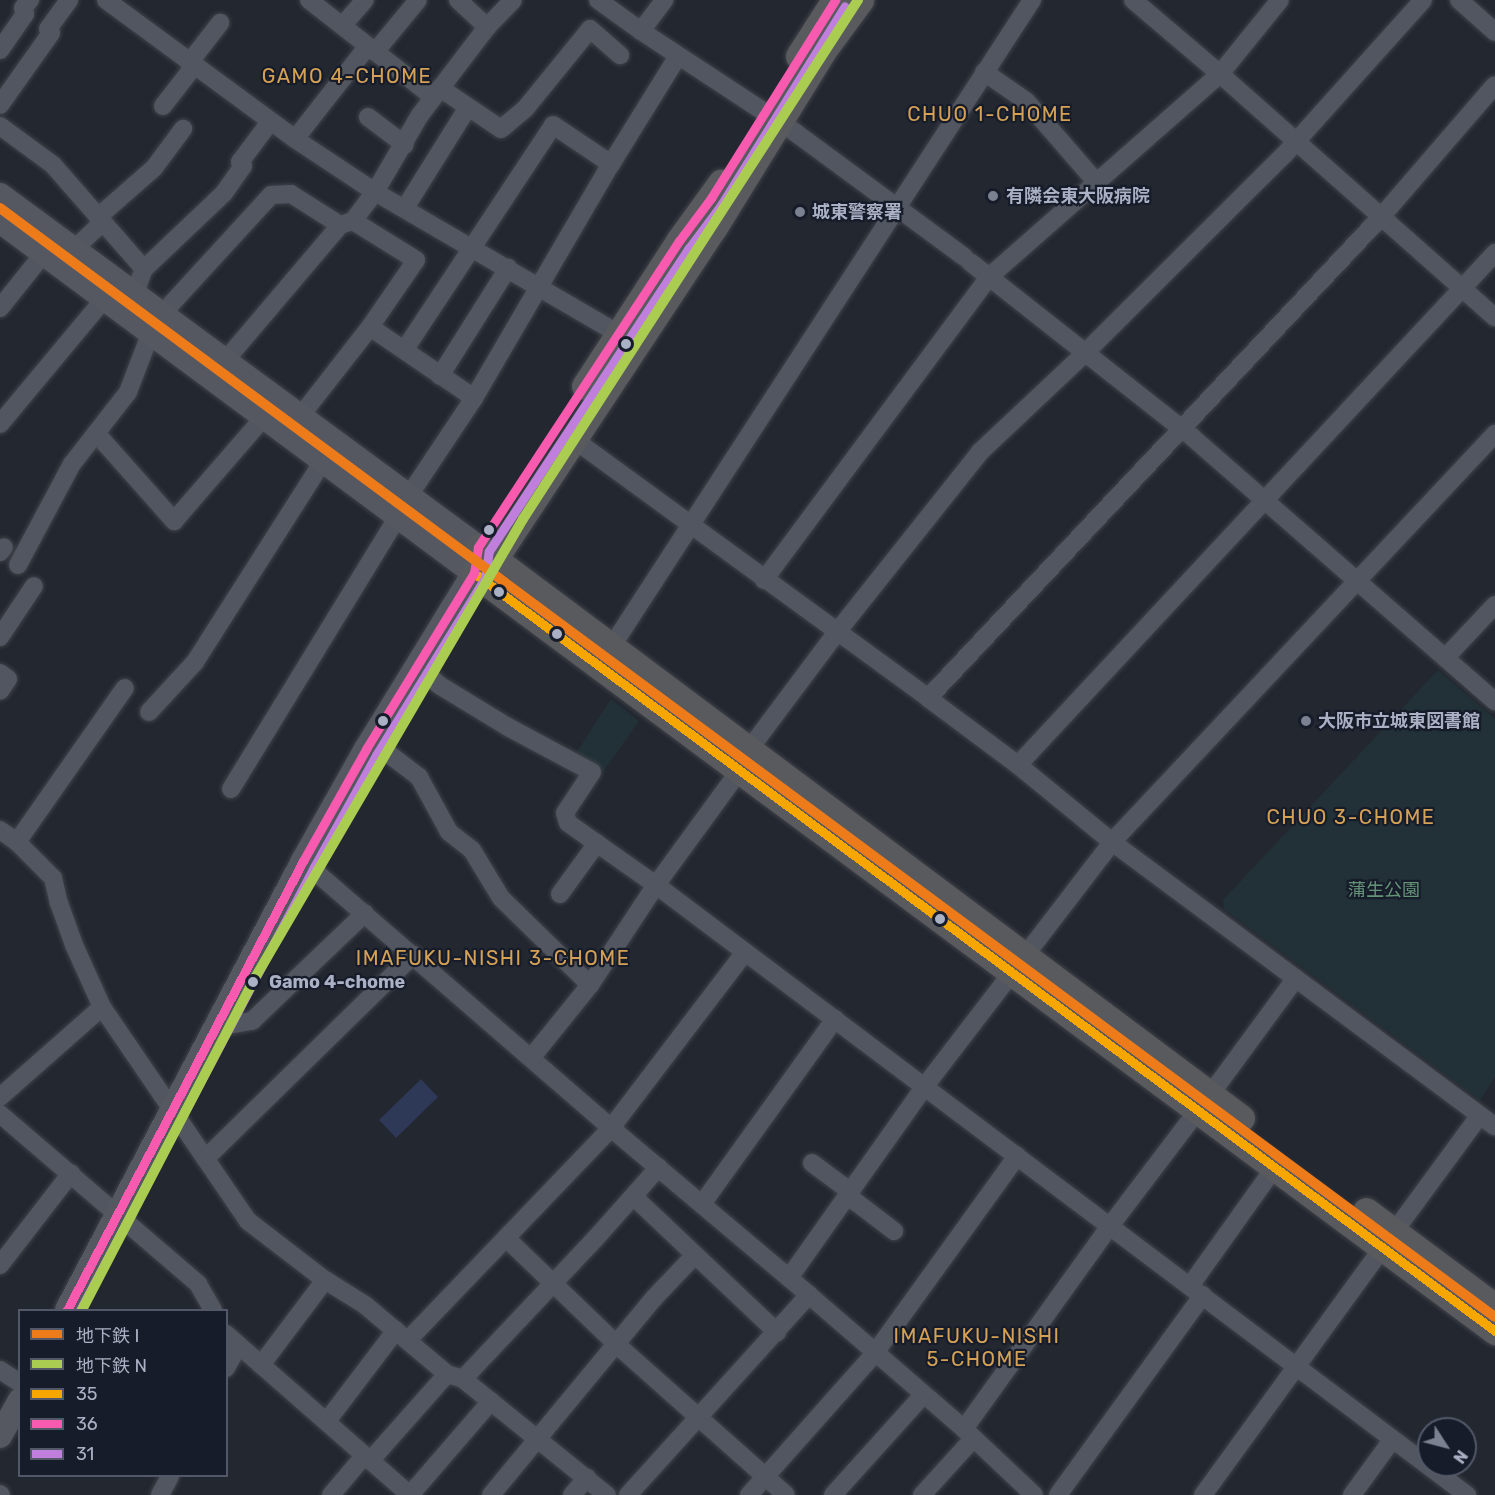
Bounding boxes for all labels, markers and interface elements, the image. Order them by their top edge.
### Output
district label: GAMO 4-CHOME [262,64,432,88]
district label: CHUO 1-CHOME [907,102,1073,126]
place label: 有隣会東大阪病院 [1006,185,1150,207]
marker: 有隣会東大阪病院 [984,187,1002,205]
place label: 城東警察署 [812,201,902,223]
marker: 城東警察署 [793,205,807,219]
unlabelled marker [620,338,632,350]
unlabelled marker [483,524,495,536]
unlabelled marker [493,586,505,598]
unlabelled marker [551,628,563,640]
place label: 大阪市立城東図書館 [1318,710,1480,732]
marker: 大阪市立城東図書館 [1299,714,1313,728]
unlabelled marker [377,715,389,727]
district label: CHUO 3-CHOME [1267,805,1435,829]
park label: 蒲生公園 [1348,879,1420,901]
unlabelled marker [934,913,946,925]
district label: IMAFUKU-NISHI 3-CHOME [356,946,630,970]
marker: Gamo 4-chome [242,971,264,993]
place label: Gamo 4-chome [269,971,405,993]
legend [18,1309,228,1477]
text: 地下鉄 I [76,1325,139,1347]
district label: IMAFUKU-NISHI 5-CHOME [894,1325,1060,1372]
text: 地下鉄 N [76,1355,147,1377]
text: 35 [76,1383,98,1405]
text: 36 [76,1413,98,1435]
north arrow [1417,1417,1477,1477]
text: 31 [76,1443,94,1465]
text: N [1449,1446,1471,1467]

